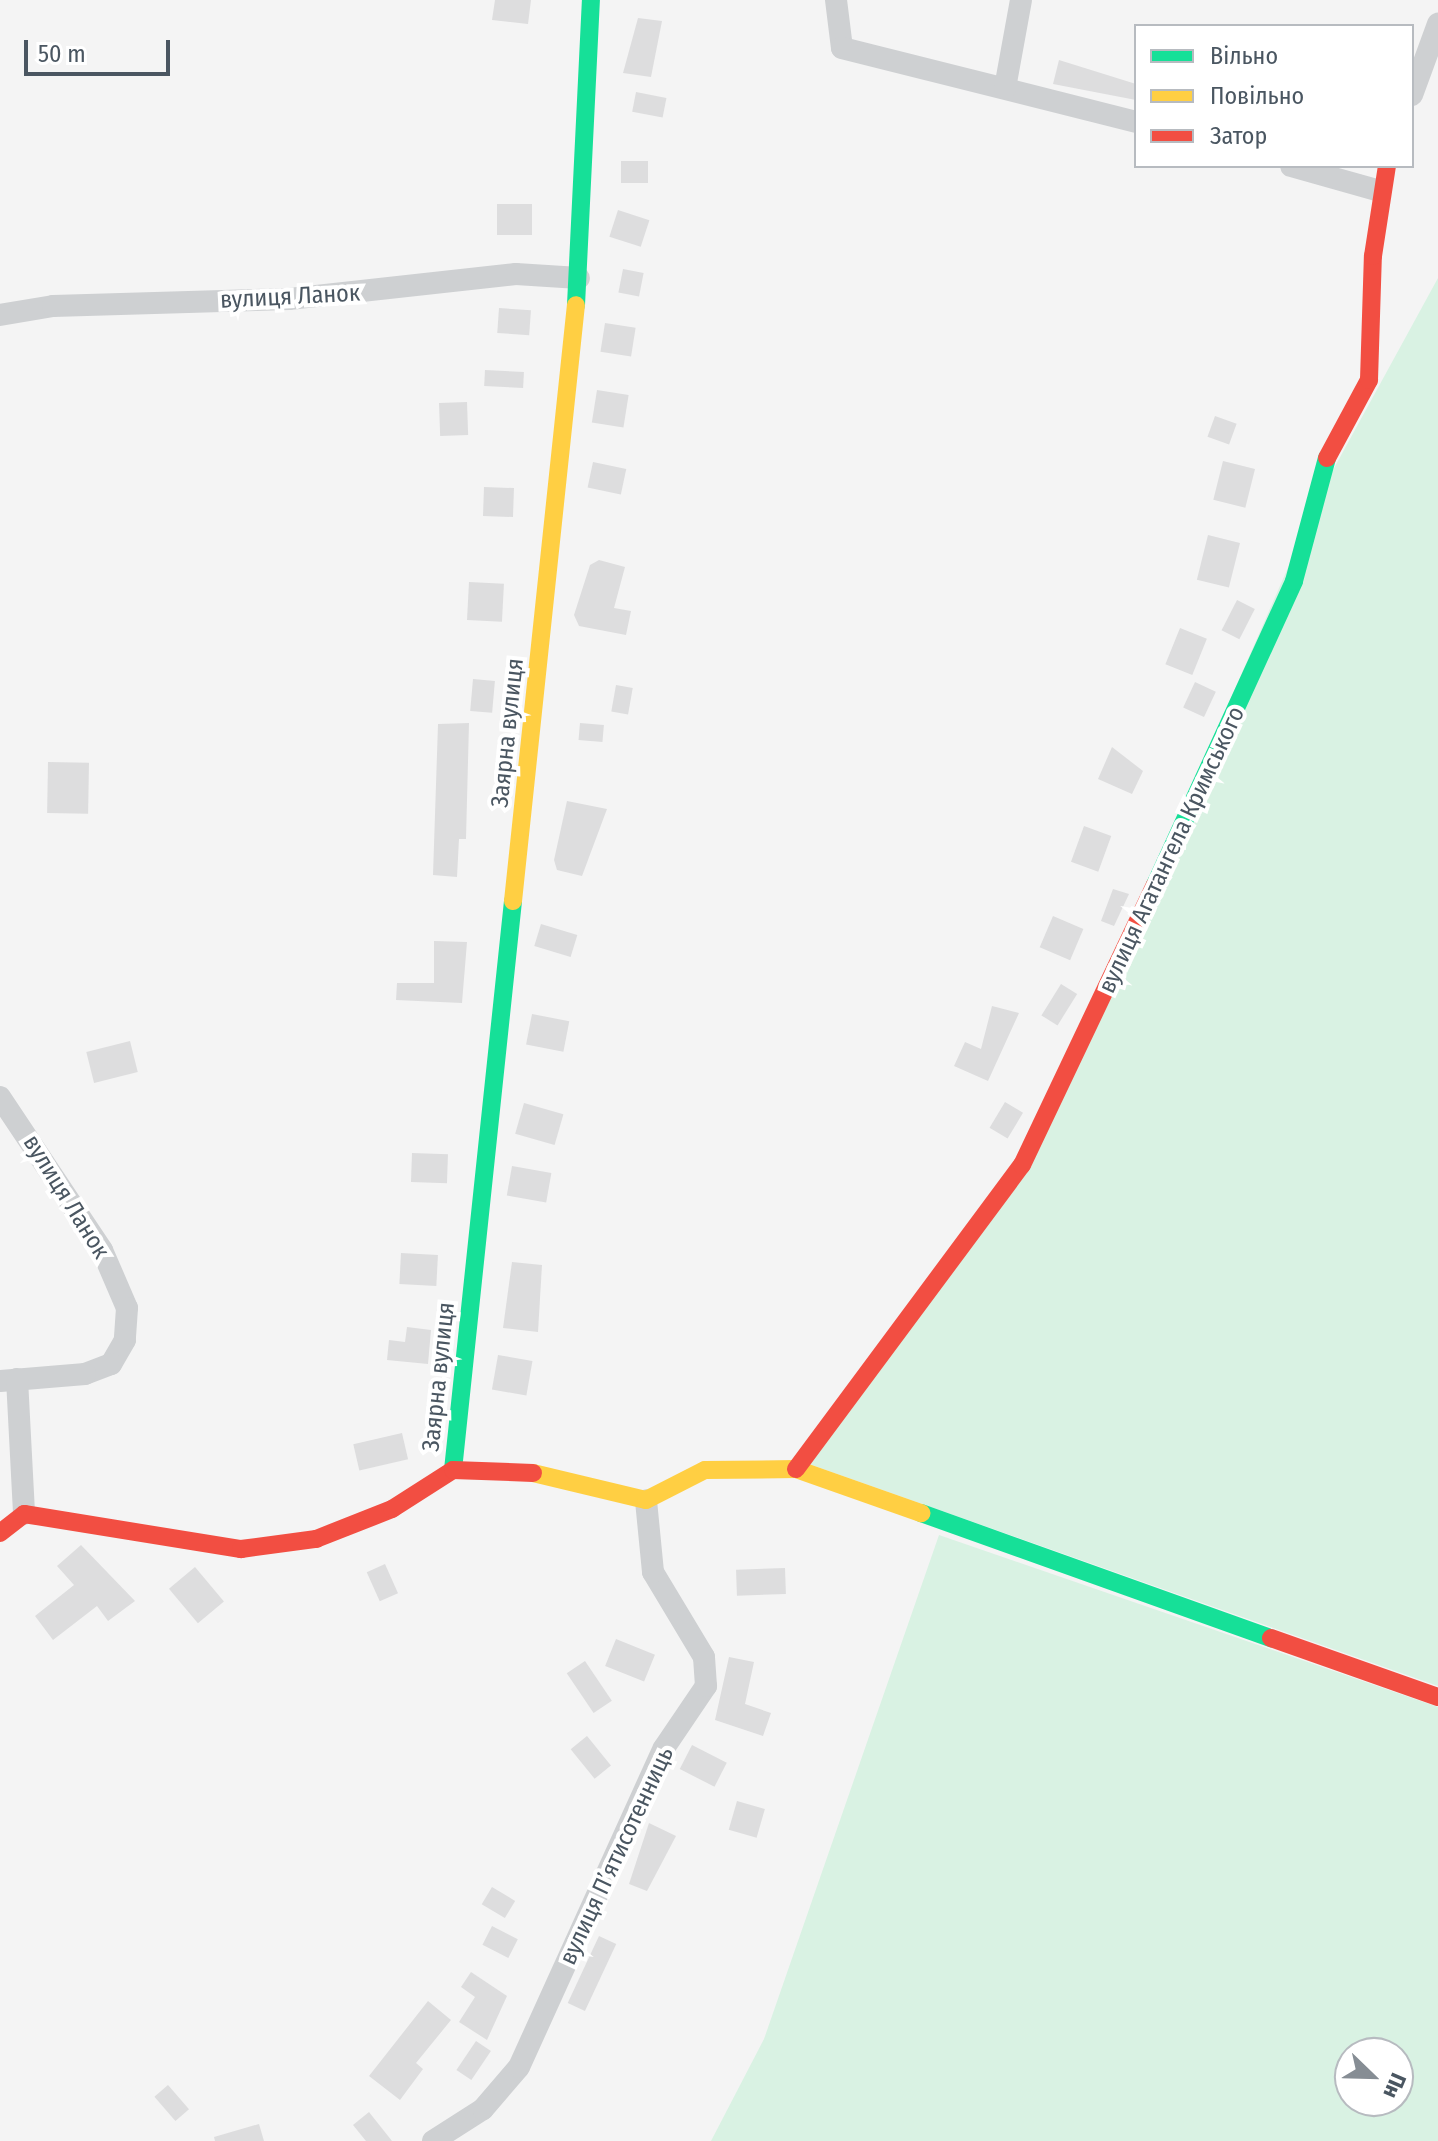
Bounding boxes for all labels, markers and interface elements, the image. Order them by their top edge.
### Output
scale bar [28,24,174,74]
legend [1134,24,1414,168]
text: 50 m [38,40,86,68]
text: Вільно [1210,42,1278,70]
text: Повільно [1210,82,1304,110]
text: Затор [1210,122,1267,150]
street label: вулиця Ланок [219,279,361,315]
street label: Заярна вулиця [486,657,530,809]
street label: вулиця Агатангела Кримського [1093,702,1251,998]
street label: вулиця Ланок [17,1130,115,1264]
street label: Заярна вулиця [417,1301,461,1453]
street label: вулиця Пʼятисотенниць [554,1743,680,1969]
north arrow [1334,2037,1414,2117]
text: Пн [1377,2069,1412,2103]

